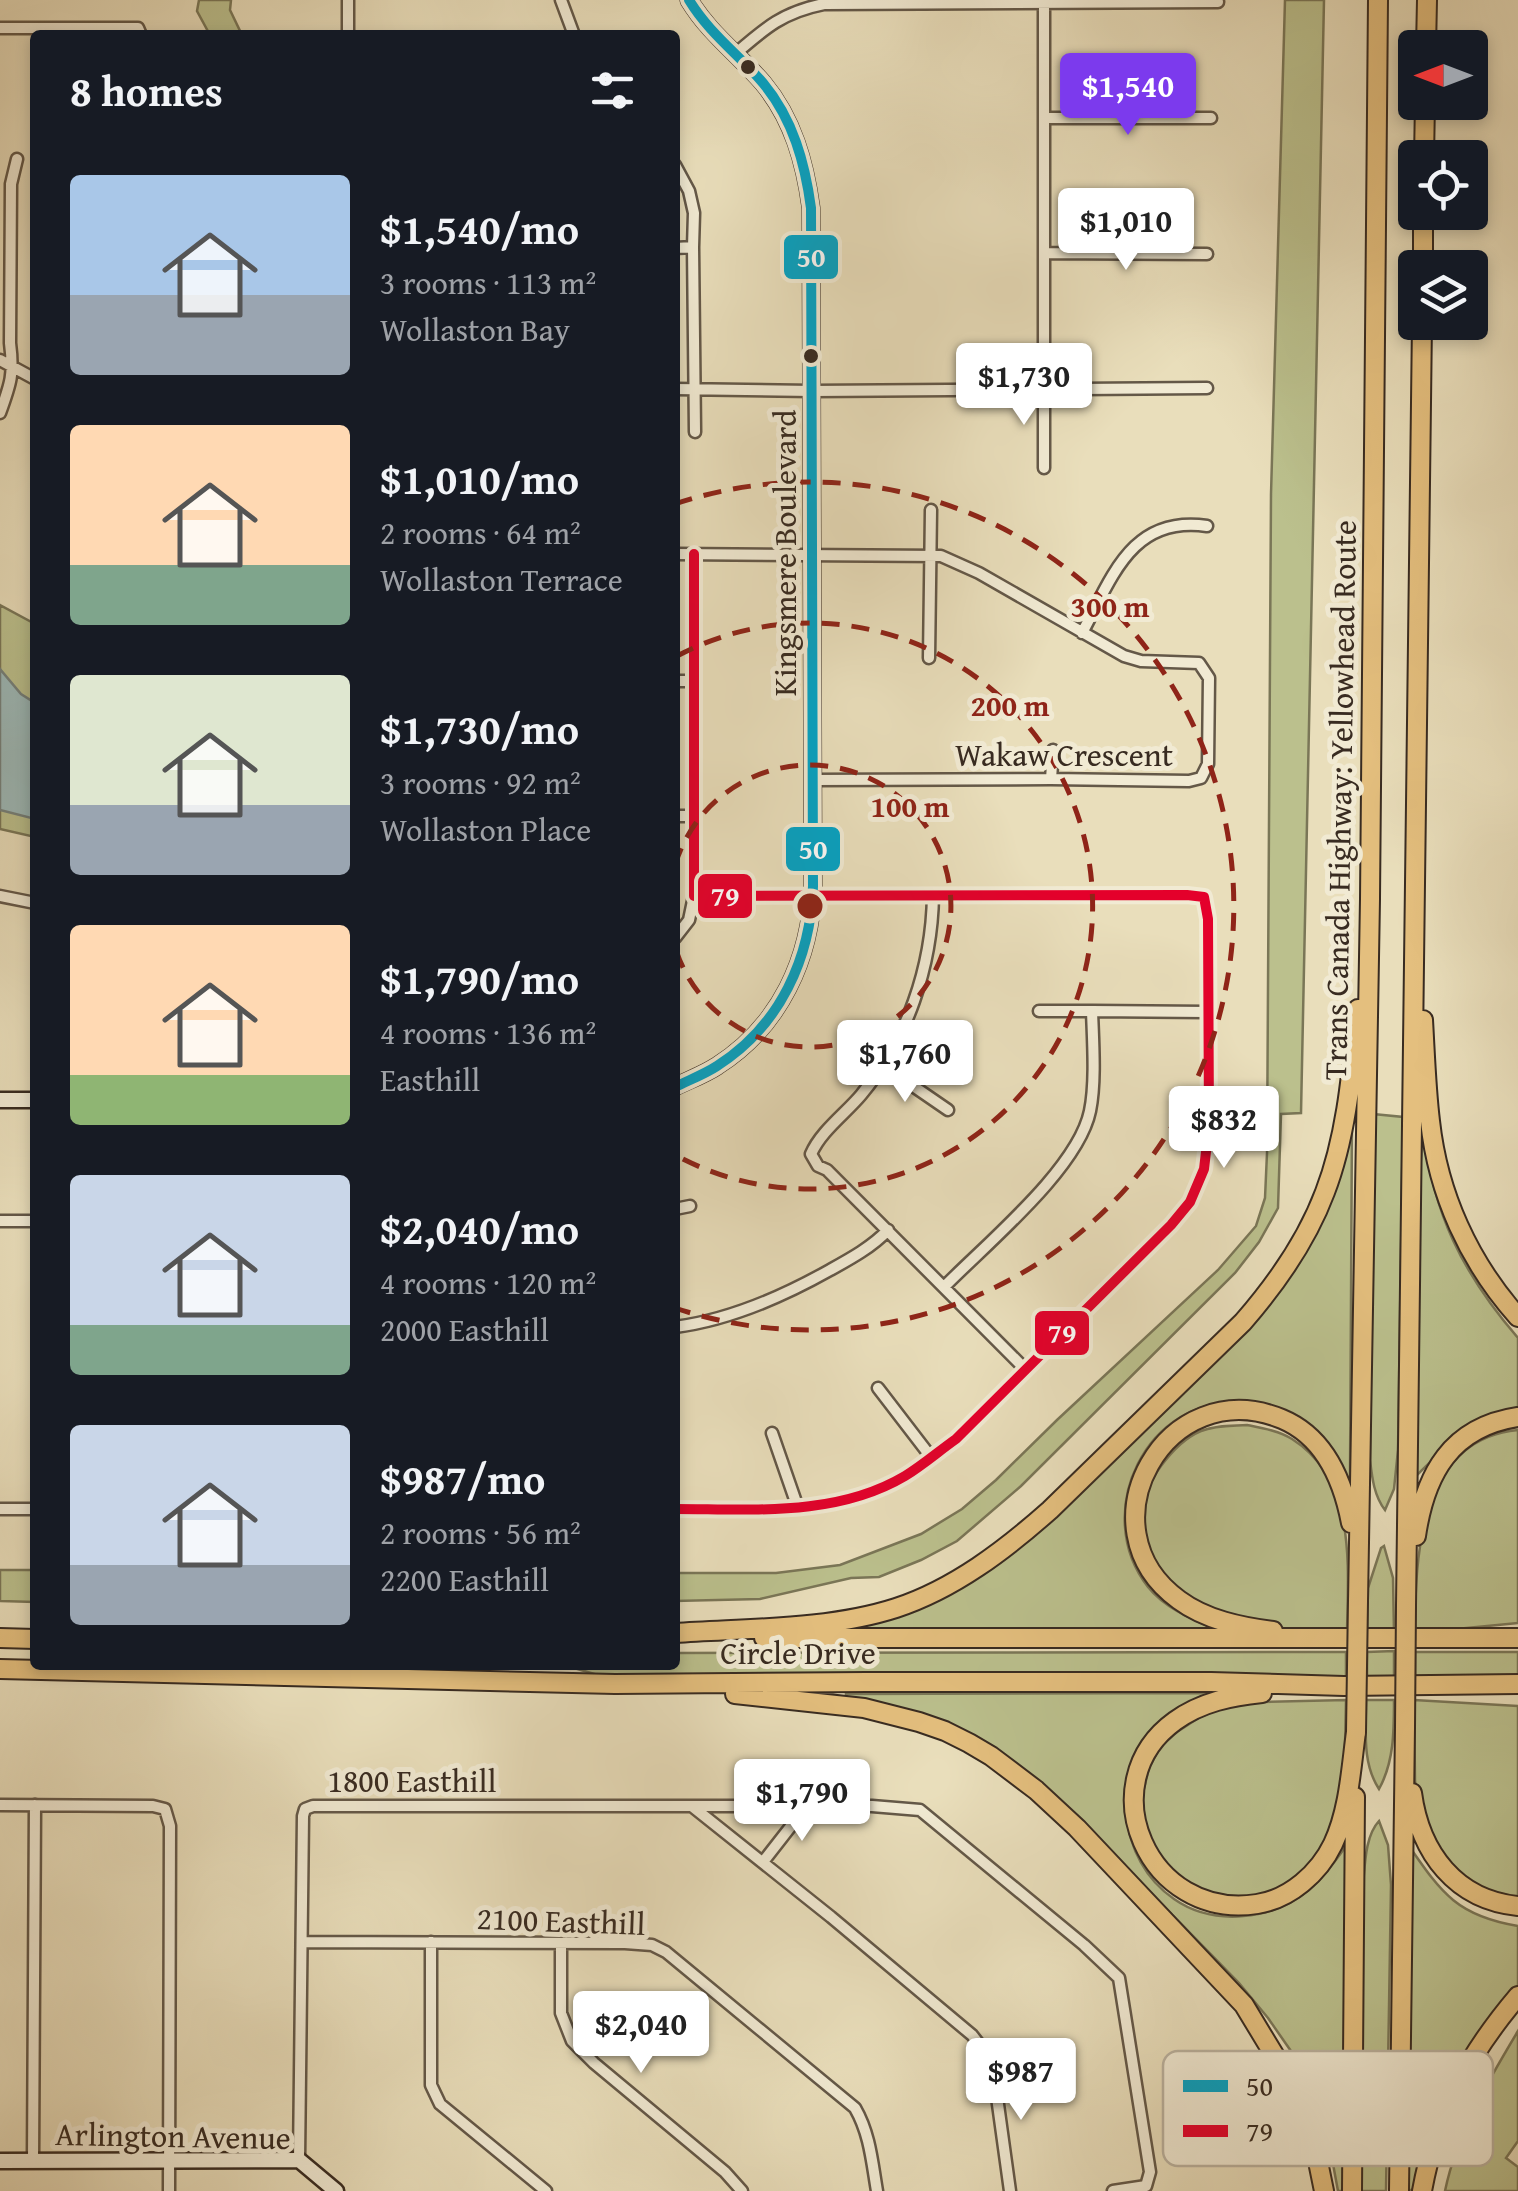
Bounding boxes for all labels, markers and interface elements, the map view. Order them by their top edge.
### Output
north arrow [1398,30,1488,120]
map controls [1398,30,1488,340]
pin: $1,540 [1047,53,1209,138]
unlabelled marker [738,57,758,77]
text: 8 homes [70,60,223,121]
text: $1,540 [1082,62,1174,109]
icon: filters [585,63,640,118]
button: locate [1398,140,1488,230]
pin: $1,010 [1045,188,1207,273]
text: $1,010 [1080,197,1172,244]
text: $1,540/mo [380,198,579,259]
icon: home [150,215,270,335]
line badge: 50 [782,233,840,281]
text: 50 [796,236,826,277]
button: layers [1398,250,1488,340]
text: 3 rooms · 113 m² [380,259,596,306]
text: Wollaston Bay [380,306,570,353]
pin: $1,730 [943,343,1105,428]
unlabelled marker [801,346,821,366]
text: $1,730 [978,352,1070,399]
street label: Kingsmere Boulevard [761,410,808,696]
text: $1,010/mo [380,448,579,509]
icon: home [150,465,270,585]
text: 2 rooms · 64 m² [380,509,581,556]
street label: Trans Canada Highway: Yellowhead Route [1311,520,1368,1080]
text: Wollaston Terrace [380,556,623,603]
text: 300 m [1071,584,1150,628]
text: 200 m [971,683,1050,727]
text: $1,730/mo [380,698,579,759]
icon: home [150,715,270,835]
street label: Wakaw Crescent [955,731,1173,778]
text: 3 rooms · 92 m² [380,759,581,806]
text: 100 m [871,784,950,828]
text: Wollaston Place [380,806,591,853]
line badge: 50 [784,825,842,873]
text: 50 [798,828,828,869]
line badge: 79 [696,872,754,920]
text: 79 [710,875,740,916]
centre of rings [792,888,828,924]
text: $1,790/mo [380,948,579,1009]
icon: home [150,965,270,1085]
text: 4 rooms · 136 m² [380,1009,596,1056]
pin: $1,760 [824,1020,986,1105]
text: $1,760 [859,1029,951,1076]
text: Easthill [380,1056,480,1103]
pin: $832 [1165,1086,1283,1171]
text: $832 [1191,1095,1257,1142]
text: $2,040/mo [380,1198,579,1259]
icon: home [150,1215,270,1335]
text: 4 rooms · 120 m² [380,1259,596,1306]
text: 2000 Easthill [380,1306,549,1353]
line badge: 79 [1033,1309,1091,1357]
text: 79 [1047,1312,1077,1353]
text: $987/mo [380,1448,545,1509]
icon: home [150,1465,270,1585]
text: 2 rooms · 56 m² [380,1509,581,1556]
text: 2200 Easthill [380,1556,549,1603]
street label: Circle Drive [720,1629,876,1676]
street label: 1800 Easthill [328,1757,496,1804]
pin: $1,790 [721,1759,883,1844]
text: $1,790 [756,1768,848,1815]
street label: 2100 Easthill [476,1894,646,1947]
pin: $2,040 [560,1991,722,2076]
text: $2,040 [595,2000,687,2047]
pin: $987 [962,2038,1080,2123]
text: $987 [988,2047,1054,2094]
legend [1163,2051,1493,2166]
text: 50 [1246,2065,1273,2106]
street label: Arlington Avenue [55,2110,291,2161]
text: 79 [1246,2110,1273,2151]

